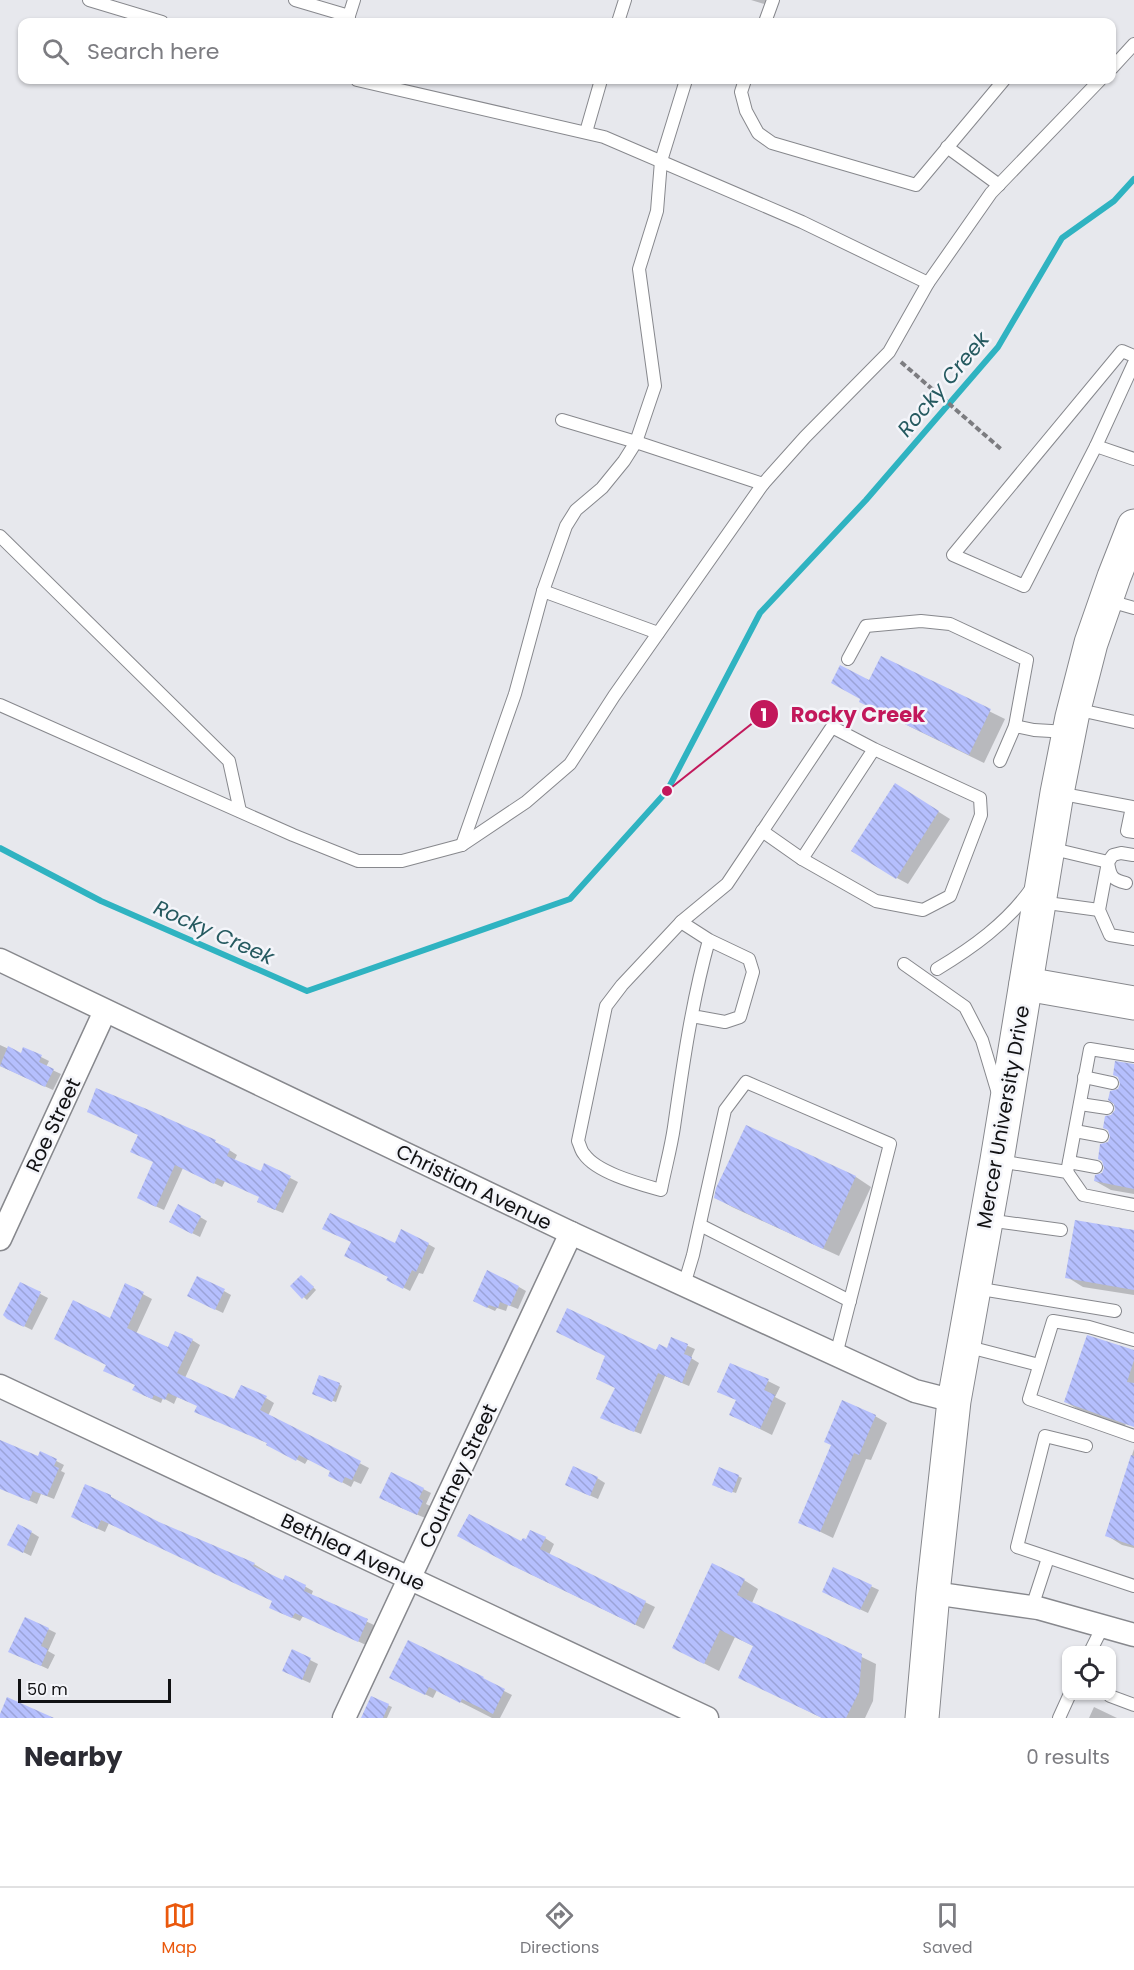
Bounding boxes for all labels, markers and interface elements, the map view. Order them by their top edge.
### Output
search box [18,18,1116,84]
icon: search [39,35,72,68]
text: Search here [87,36,220,67]
water label: Rocky Creek [891,324,996,443]
callout: Rocky Creek [749,695,938,734]
text: Rocky Creek [791,700,925,729]
text: 1 [761,702,767,727]
water label: Rocky Creek [149,893,280,972]
street label: Mercer University Drive [970,1003,1036,1231]
street label: Roe Street [19,1073,87,1177]
street label: Christian Avenue [391,1137,557,1237]
street label: Courtney Street [412,1399,504,1553]
street label: Bethlea Avenue [276,1506,430,1598]
map controls [1062,1646,1116,1700]
button: locate [1062,1646,1116,1700]
scale bar [18,1676,171,1704]
text: 50 m [27,1678,68,1701]
text: Nearby [24,1739,122,1775]
text: 0 results [1026,1743,1110,1771]
tab: Map [162,1899,197,1960]
tab: Directions [520,1899,599,1960]
tab: Saved [923,1899,972,1960]

